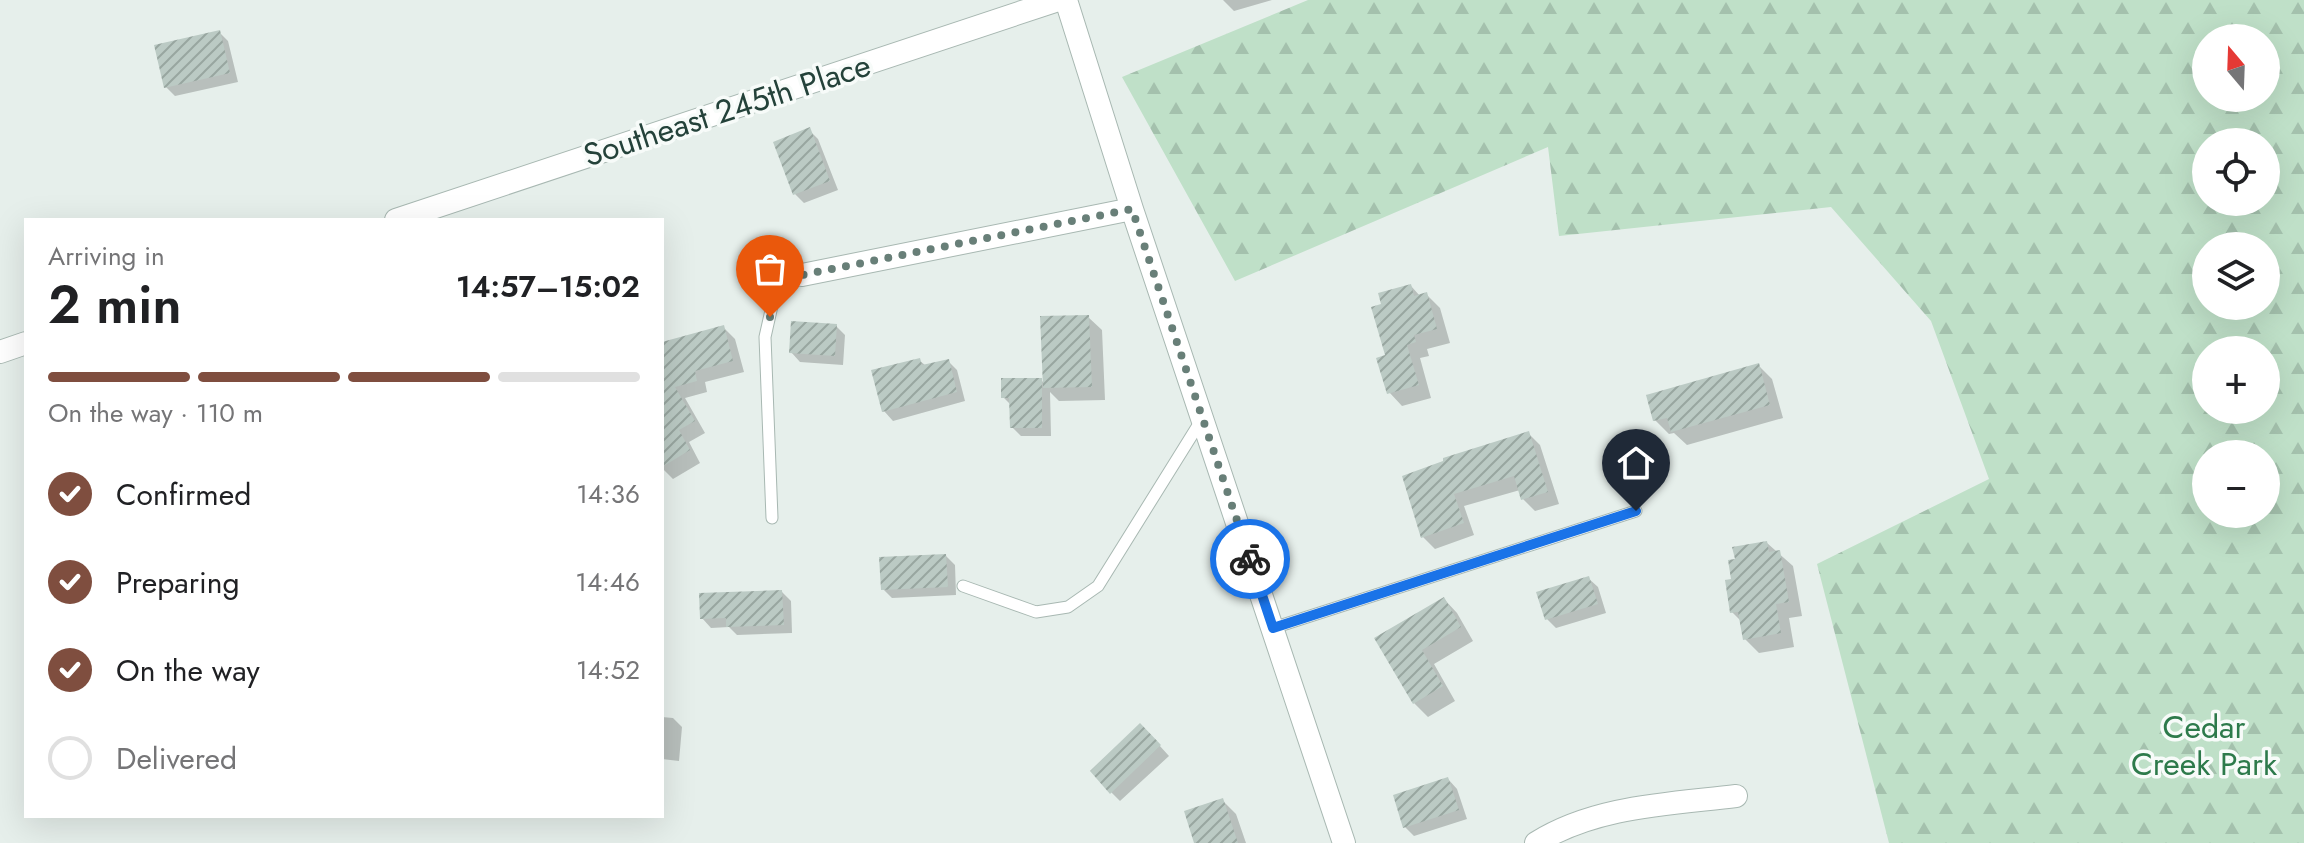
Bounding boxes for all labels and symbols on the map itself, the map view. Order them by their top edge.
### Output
north arrow [2192,24,2280,112]
street label: Southeast 245th Place [578,42,876,178]
pin [736,235,804,317]
pin [1602,429,1670,511]
courier [1210,519,1290,599]
park label: Cedar Creek Park [2131,704,2278,787]

